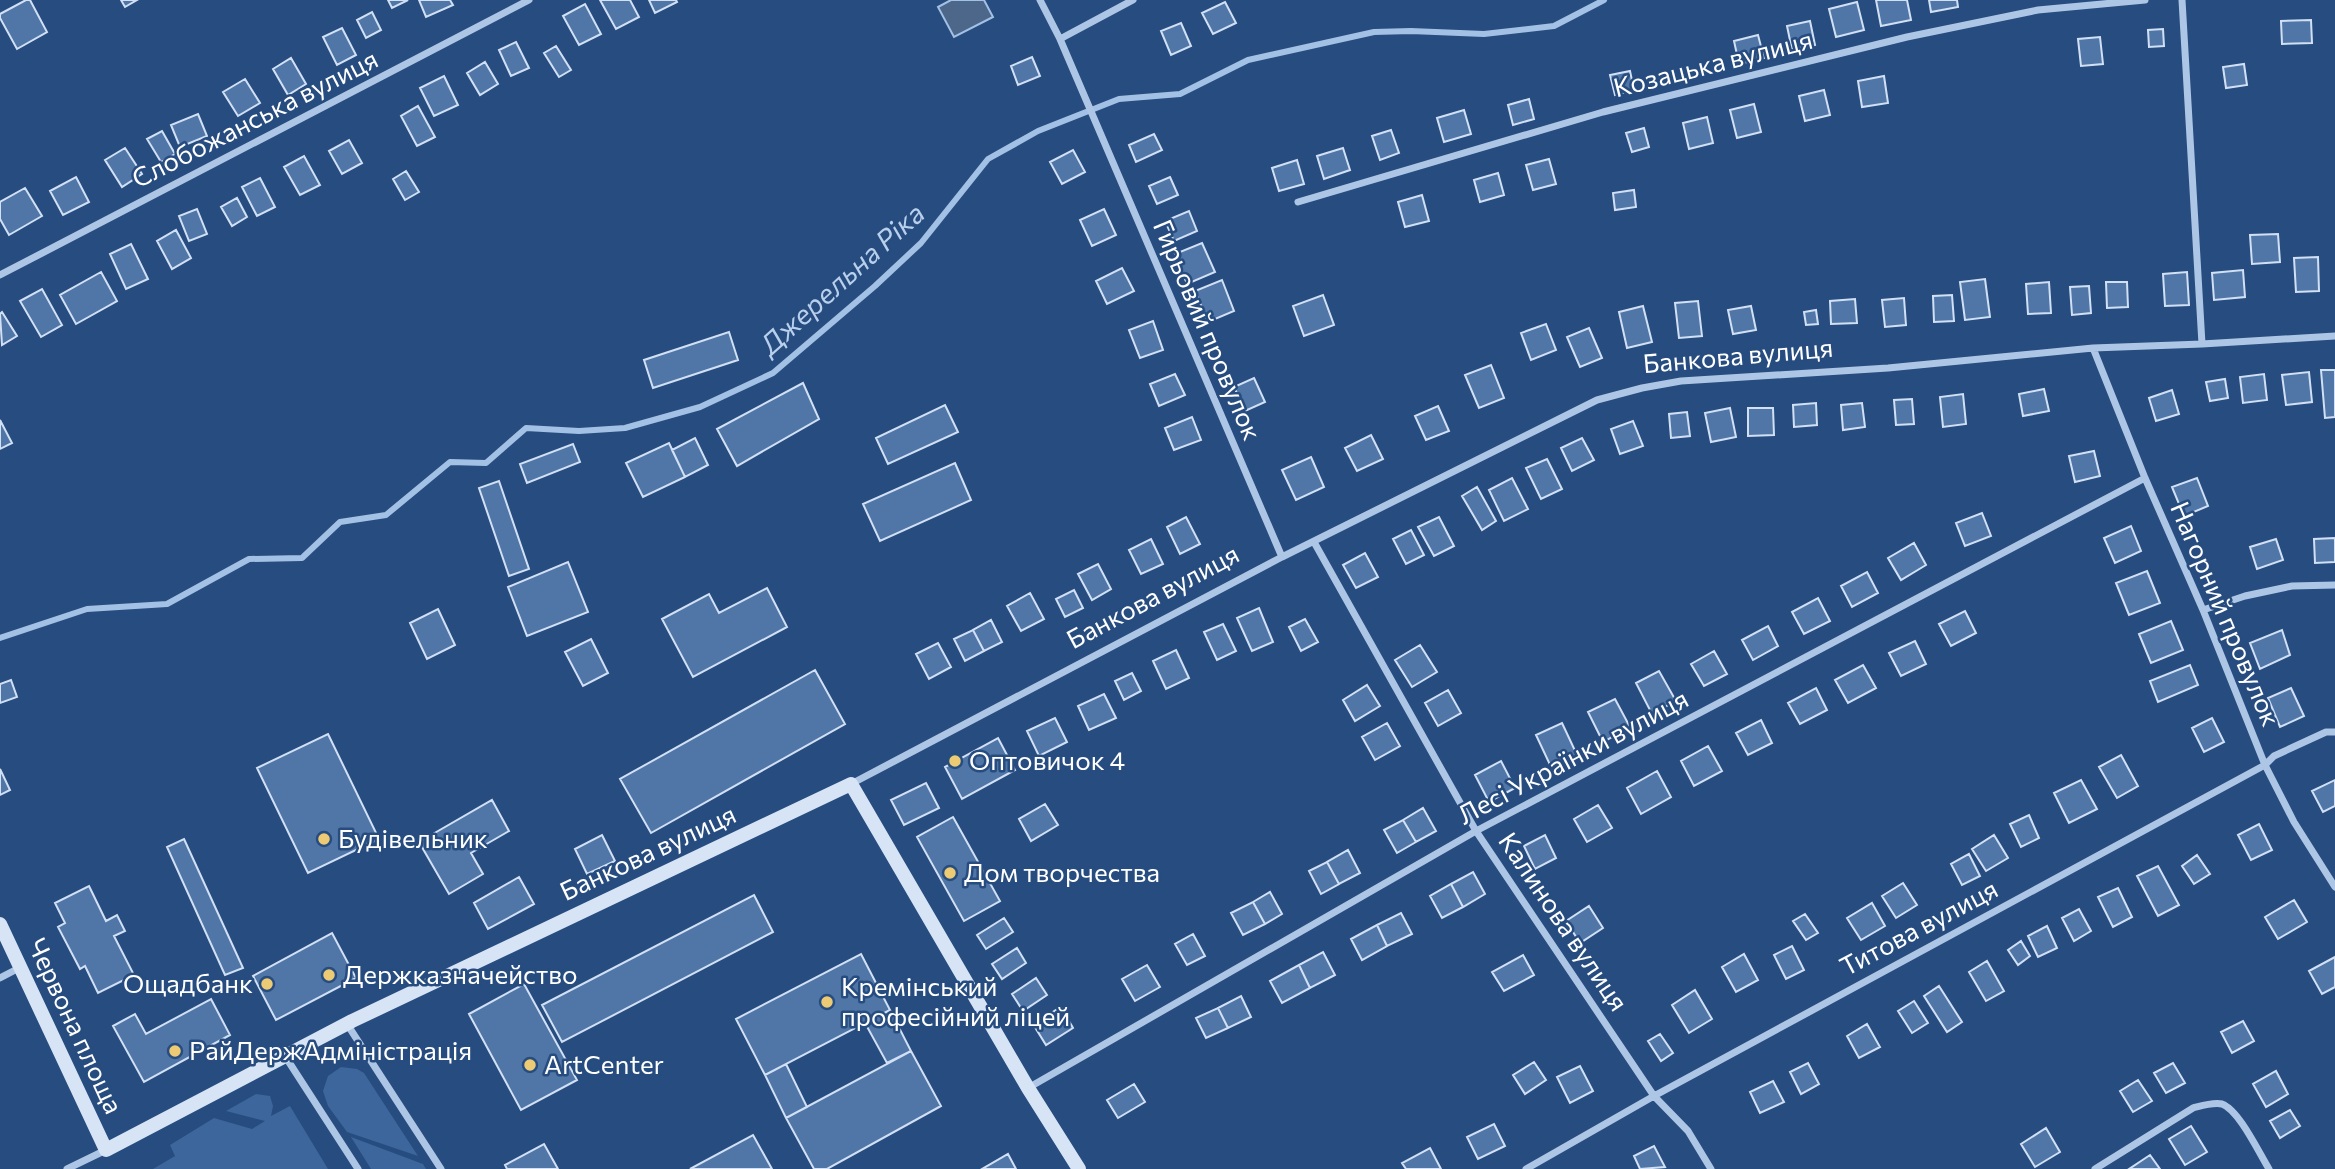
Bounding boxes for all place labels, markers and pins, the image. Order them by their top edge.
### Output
place label: Оптовичок 4 [969,744,1125,775]
marker: Оптовичок 4 [947,753,963,769]
place label: Будівельник [338,822,488,853]
marker: Будівельник [316,831,332,847]
place label: Дом творчества [964,856,1160,887]
marker: Дом творчества [942,865,958,881]
place label: Держказначейство [343,958,578,989]
place label: Ощадбанк [123,967,253,998]
marker: Держказначейство [321,967,337,983]
place label: Кремінський професійний ліцей [841,970,1070,1031]
marker: Ощадбанк [259,976,275,992]
marker: Кремінський професійний ліцей [819,994,835,1010]
place label: РайДержАдміністрація [189,1034,472,1065]
marker: РайДержАдміністрація [167,1043,183,1059]
place label: ArtCenter [544,1048,664,1079]
marker: ArtCenter [522,1057,538,1073]

